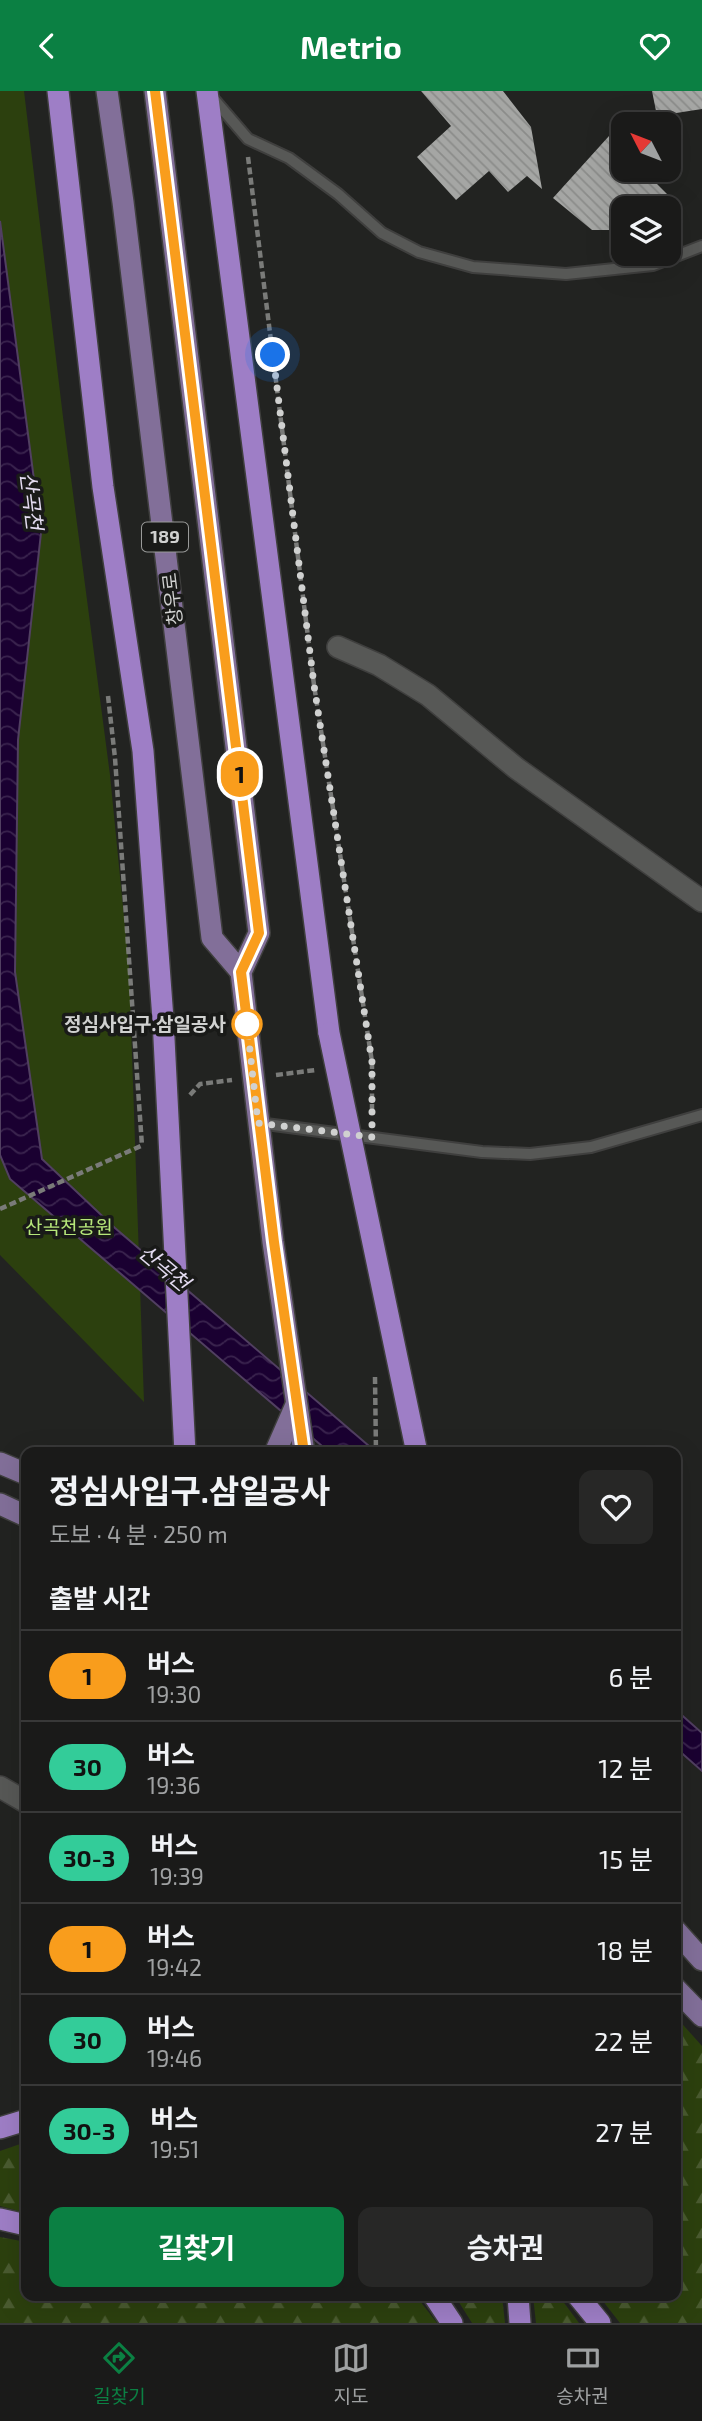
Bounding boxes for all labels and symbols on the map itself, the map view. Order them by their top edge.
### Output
north arrow [611,112,681,182]
your location [255,337,290,372]
water label: 산곡천 [17,471,49,534]
road number: 189 [142,523,188,552]
street label: 창우로 [157,572,186,626]
line badge: 1 [217,751,263,797]
marker: 정심사입구.삼일공사 [232,1009,262,1039]
place label: 정심사입구.삼일공사 [64,1012,227,1035]
park label: 산곡천공원 [25,1215,113,1238]
water label: 산곡천 [135,1239,197,1297]

